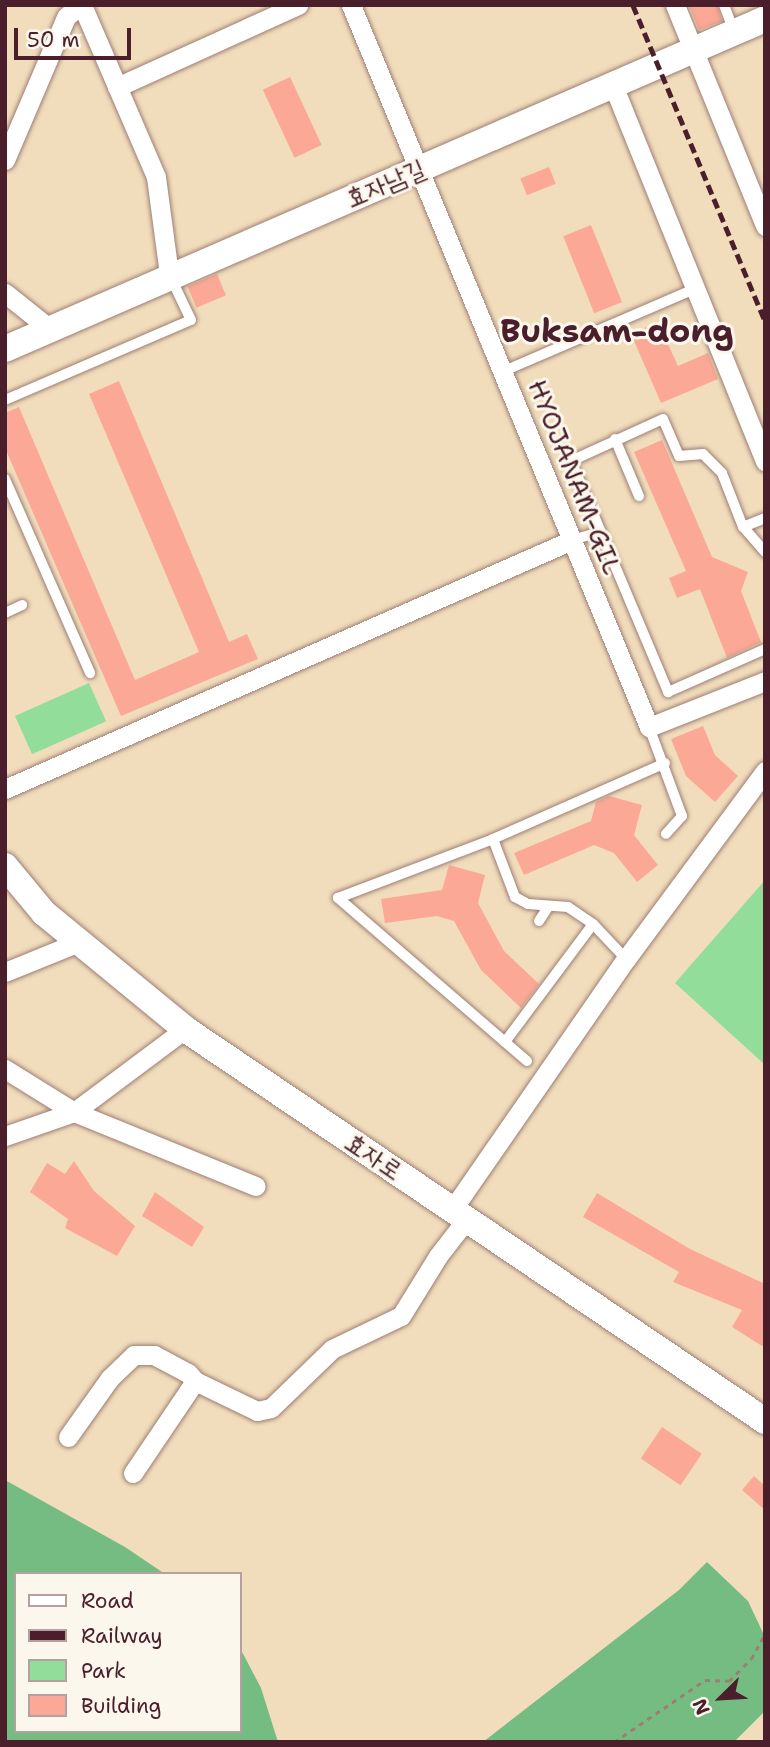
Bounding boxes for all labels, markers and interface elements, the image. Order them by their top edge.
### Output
scale bar [18,14,135,58]
text: 50 m [27,26,80,54]
street label: 효자남길 [340,152,430,214]
district label: Buksam-dong [500,311,734,351]
street label: HYOJANAM-GIL [522,375,628,579]
street label: 효자로 [339,1126,409,1186]
legend [14,1572,242,1733]
text: Road [81,1587,134,1615]
text: Railway [81,1622,163,1650]
text: Park [81,1657,126,1685]
north arrow [686,1663,756,1733]
text: Building [81,1692,161,1720]
text: N [687,1695,716,1719]

